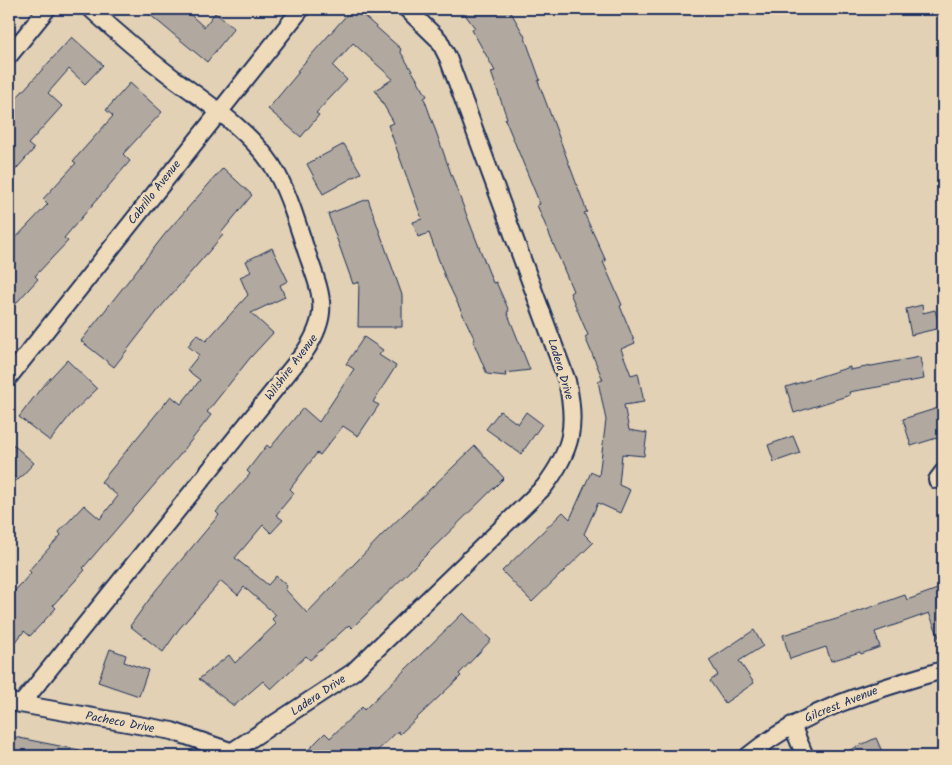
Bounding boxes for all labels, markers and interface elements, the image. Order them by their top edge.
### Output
street label: Cabrillo Avenue [123,155,186,229]
street label: Wilshire Avenue [260,330,323,405]
street label: Ladera Drive [542,336,579,403]
street label: Ladera Drive [287,670,350,721]
street label: Gilcrest Avenue [802,681,881,728]
street label: Pacheco Drive [84,706,157,739]

